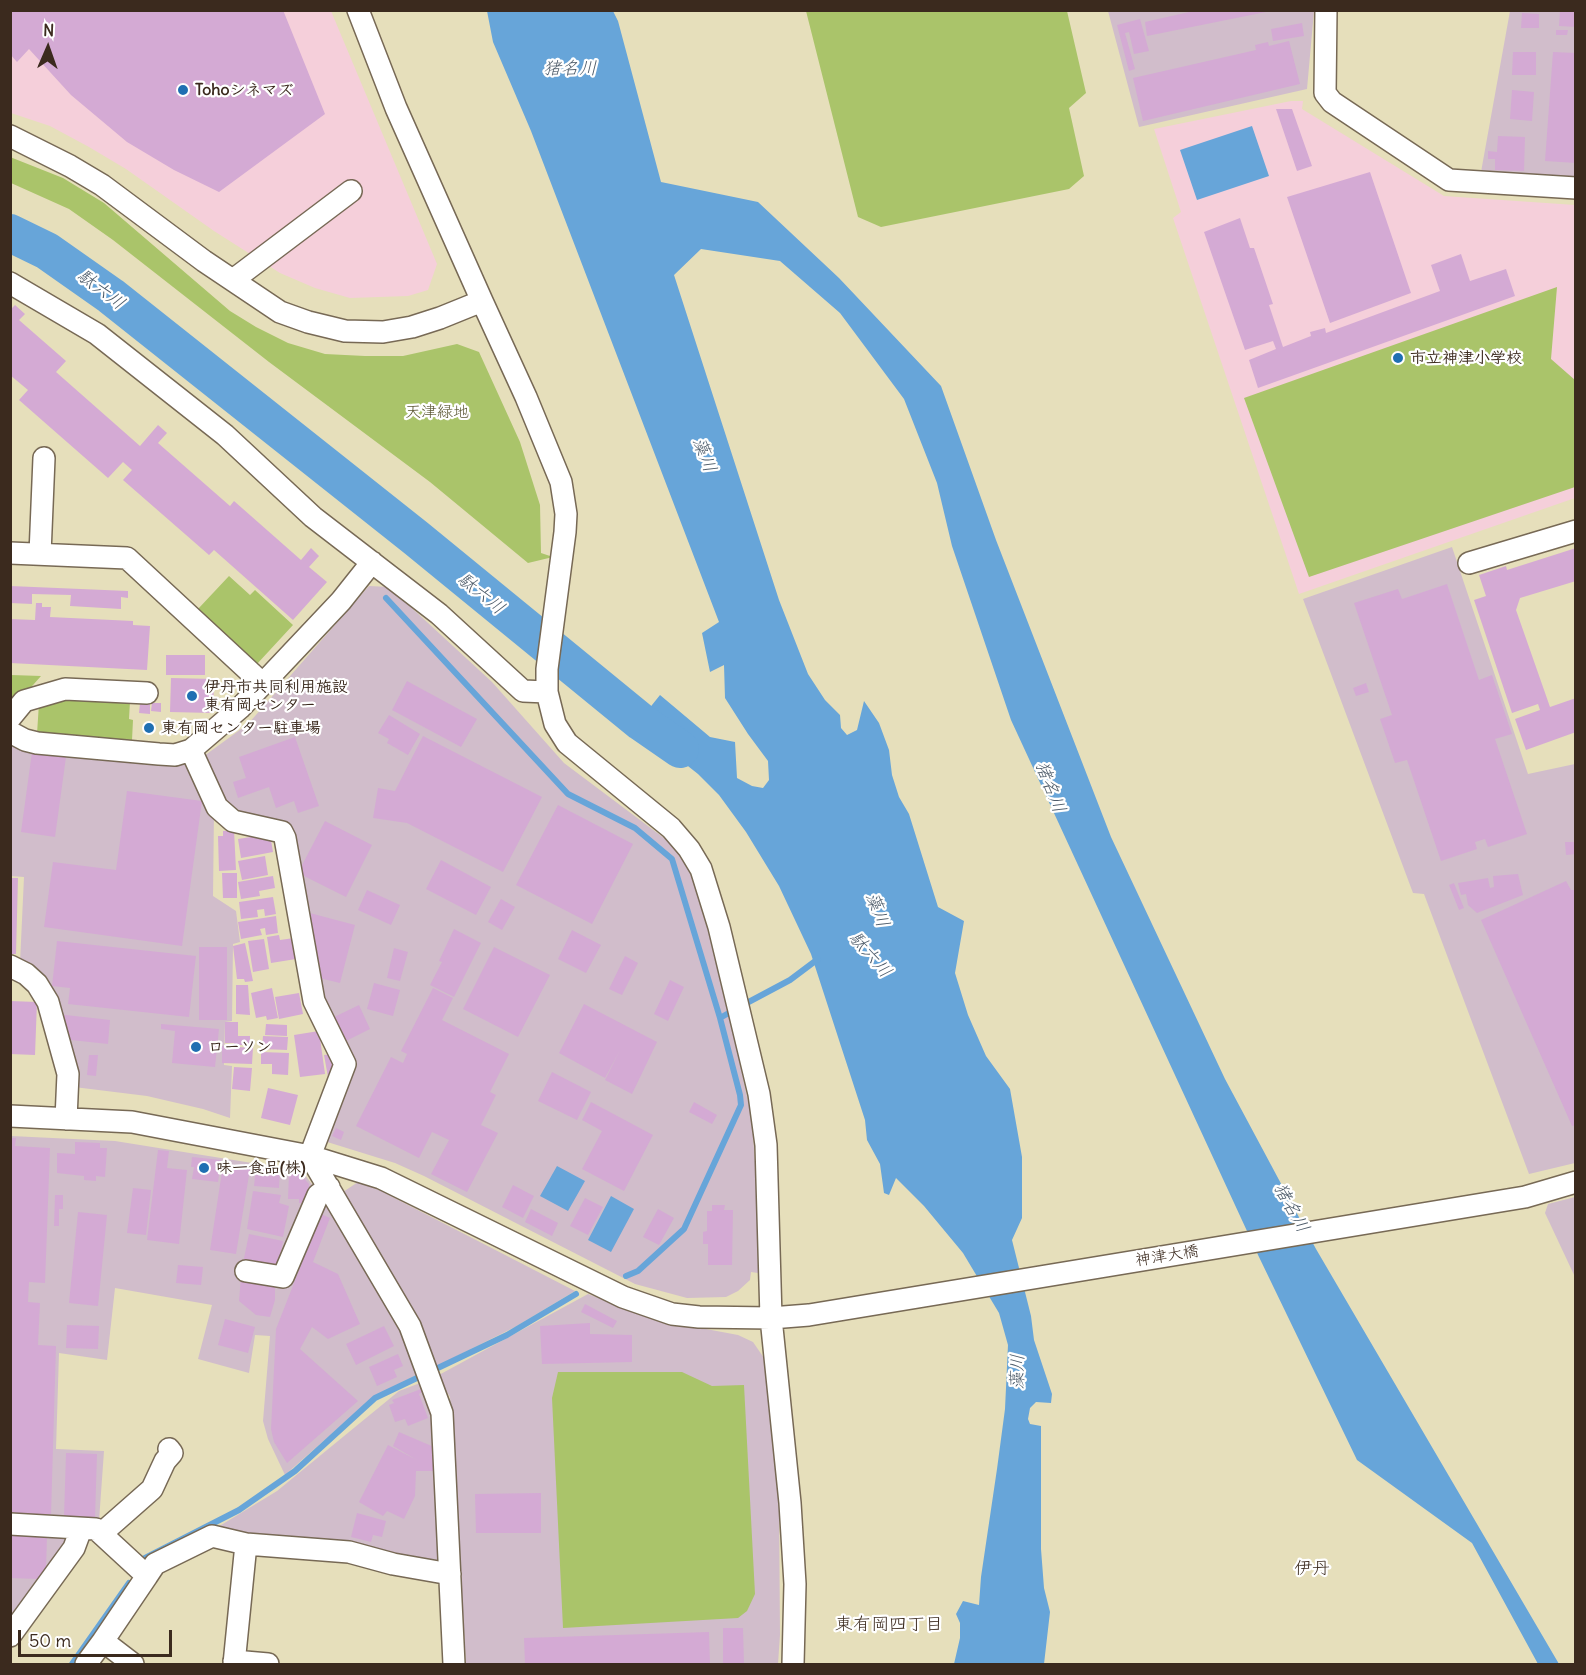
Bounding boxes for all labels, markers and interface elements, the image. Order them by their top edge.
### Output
north arrow [18,18,78,78]
text: N [43,20,55,40]
water label: 猪名川 [543,58,597,80]
place label: Tohoシネマズ [195,80,294,100]
marker: Tohoシネマズ [176,83,190,97]
water label: 駄六川 [73,265,129,315]
place label: 市立神津小学校 [1410,348,1522,368]
marker: 市立神津小学校 [1391,351,1405,365]
park label: 天津緑地 [405,402,469,422]
water label: 藻川 [687,434,721,476]
water label: 駄六川 [453,569,509,619]
place label: 伊丹市共同利用施設 東有岡センター [204,677,348,715]
marker: 伊丹市共同利用施設 東有岡センター [185,689,199,703]
place label: 東有岡センター駐車場 [161,718,321,738]
marker: 東有岡センター駐車場 [142,721,156,735]
water label: 猪名川 [1030,758,1070,816]
water label: 藻川 [860,889,894,931]
water label: 駄六川 [844,928,896,982]
place label: ローソン [208,1037,272,1057]
marker: ローソン [189,1040,203,1054]
place label: 味一食品(株) [216,1158,306,1178]
marker: 味一食品(株) [197,1161,211,1175]
water label: 猪名川 [1268,1179,1314,1237]
street label: 神津大橋 [1134,1242,1200,1270]
water label: 藻川 [1007,1354,1029,1390]
district label: 伊丹 [1294,1558,1330,1580]
district label: 東有岡四丁目 [835,1614,943,1636]
scale bar [21,1618,176,1656]
text: 50 m [29,1629,71,1652]

